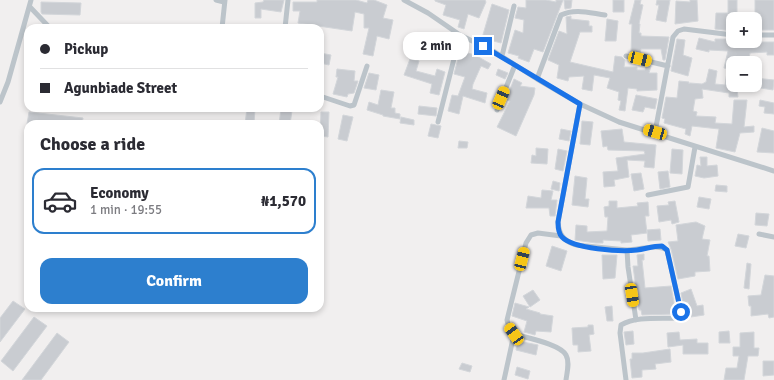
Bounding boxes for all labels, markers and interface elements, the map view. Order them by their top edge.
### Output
map controls [726,12,762,92]
button: + [726,12,762,48]
callout: 2 min [403,32,469,60]
route end [474,37,492,55]
text: 2 min [420,38,452,54]
text: Pickup [64,40,108,58]
car [627,50,653,68]
button: − [726,56,762,92]
text: Agunbiade Street [64,79,177,97]
car [491,85,511,111]
car [642,123,668,141]
text: Choose a ride [40,133,145,155]
icon: car [42,183,78,219]
text: Economy [90,184,149,202]
text: ₦1,570 [261,192,306,210]
text: 1 min · 19:55 [90,202,162,218]
car [513,246,531,272]
button: Confirm [40,258,308,304]
car [624,282,640,308]
route start [672,303,690,321]
car [502,321,526,347]

